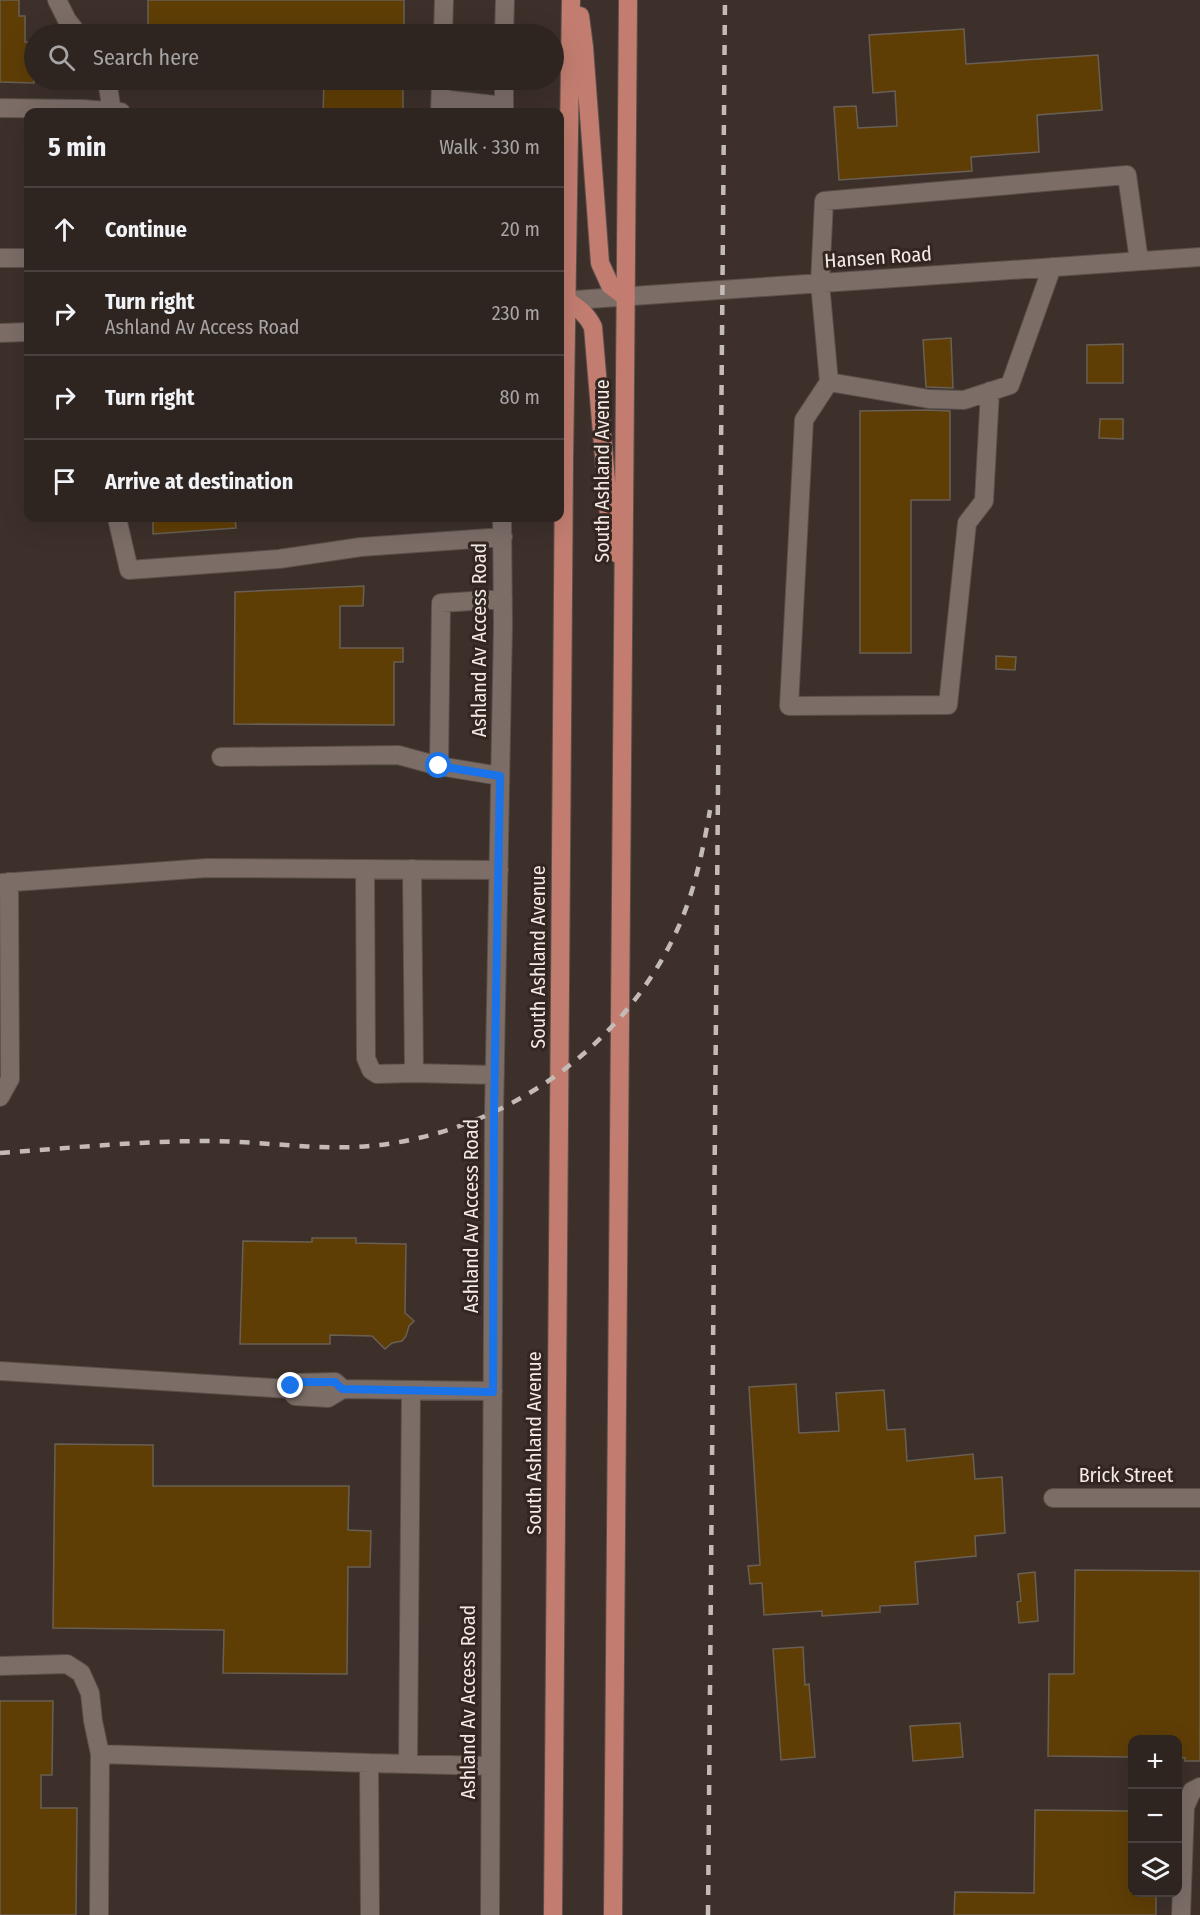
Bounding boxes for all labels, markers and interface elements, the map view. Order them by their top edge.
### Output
search box [24,24,564,90]
icon: search [45,41,78,74]
text: Search here [93,44,199,71]
text: 5 min [48,132,106,163]
text: Walk · 330 m [439,135,540,159]
icon: ahead [48,213,81,246]
text: Continue [105,216,187,243]
text: 20 m [501,217,540,241]
street label: Hansen Road [823,241,933,273]
text: Turn right [105,288,194,315]
icon: right [48,297,81,330]
text: 230 m [492,301,540,325]
text: Ashland Av Access Road [105,315,299,339]
street label: South Ashland Avenue [590,379,614,563]
icon: right [48,381,81,414]
text: Turn right [105,384,194,411]
text: 80 m [500,385,540,409]
icon: arrive [48,465,81,498]
text: Arrive at destination [105,468,293,495]
street label: Ashland Av Access Road [467,543,491,737]
route start [425,752,451,778]
street label: South Ashland Avenue [526,865,550,1049]
street label: Ashland Av Access Road [459,1119,483,1313]
street label: South Ashland Avenue [522,1351,546,1535]
route end [277,1372,303,1398]
street label: Brick Street [1079,1463,1174,1487]
street label: Ashland Av Access Road [456,1605,480,1799]
map controls [1128,1735,1182,1897]
button: + [1128,1735,1182,1789]
button: − [1128,1789,1182,1843]
button: layers [1128,1843,1182,1897]

